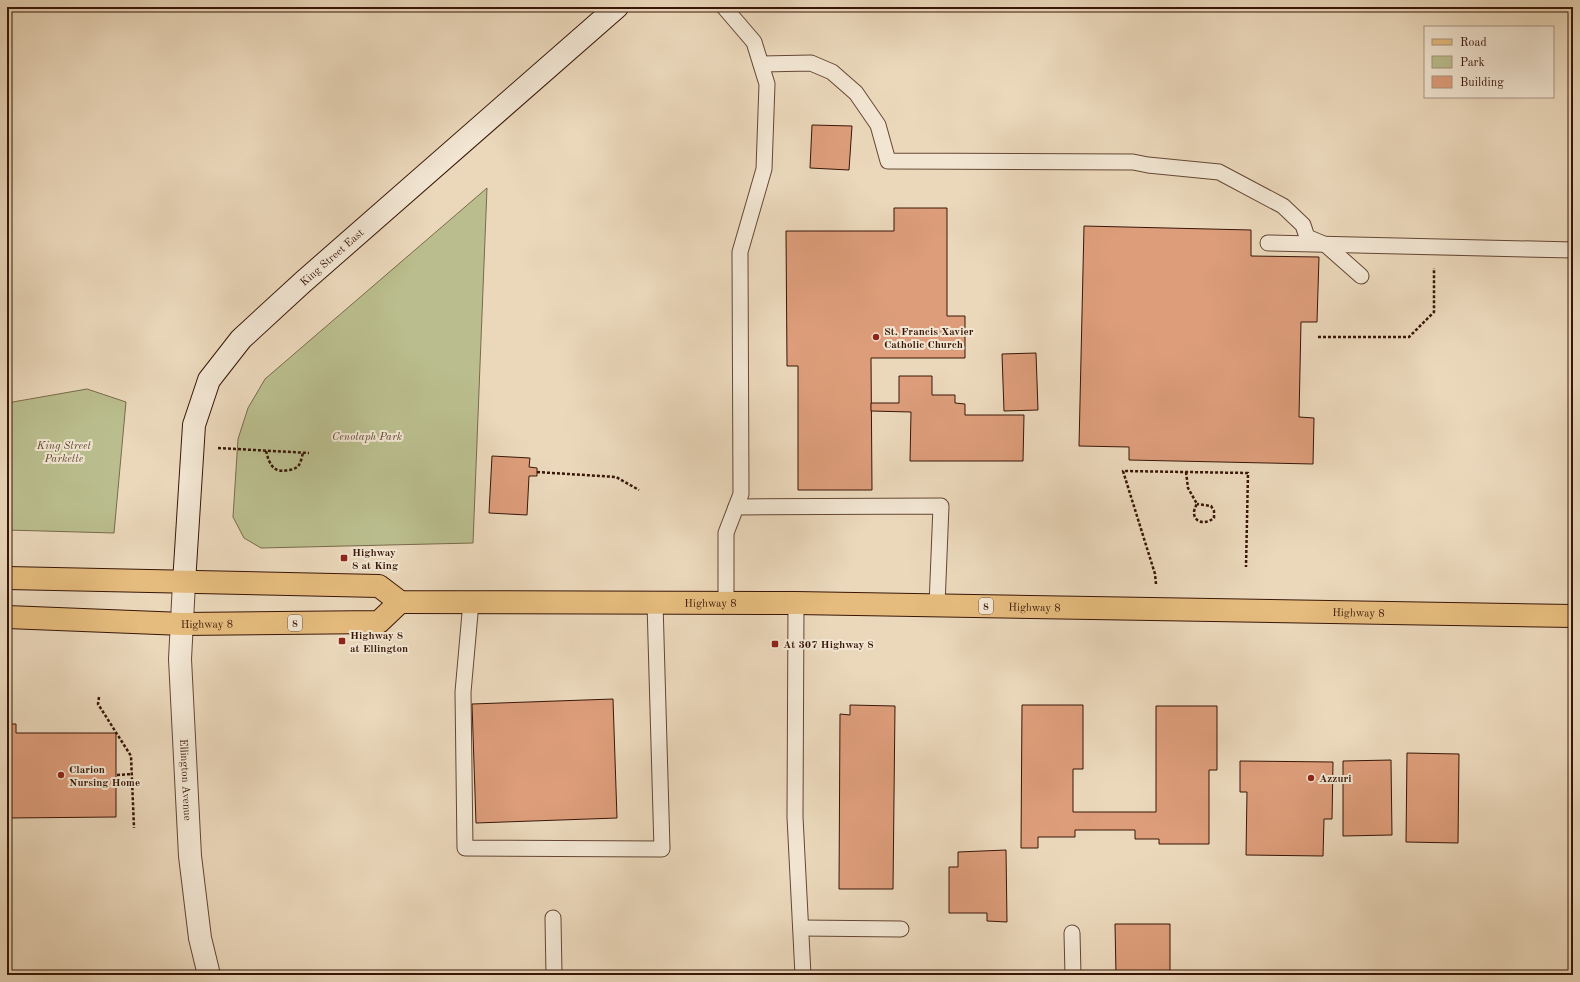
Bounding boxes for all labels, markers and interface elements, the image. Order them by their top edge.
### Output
legend [1424,26,1554,98]
text: Road [1460,37,1487,49]
text: Park [1460,57,1485,69]
text: Building [1460,77,1504,89]
street label: King Street East [299,227,367,289]
place label: St. Francis Xavier Catholic Church [884,327,974,351]
marker: St. Francis Xavier Catholic Church [871,332,881,342]
park label: Cenotaph Park [332,432,403,443]
park label: King Street Parkette [36,441,92,465]
place label: Highway 8 at King [352,548,398,572]
marker: Highway 8 at King [339,553,349,563]
road number: 8 [979,598,993,614]
street label: Highway 8 [684,599,737,610]
street label: Highway 8 [1008,603,1061,614]
street label: Highway 8 [1332,608,1385,620]
road number: 8 [288,615,302,631]
street label: Highway 8 [181,619,233,631]
place label: Highway 8 at Ellington [350,631,408,655]
marker: Highway 8 at Ellington [337,636,347,646]
marker: At 307 Highway 8 [770,639,780,649]
place label: At 307 Highway 8 [783,640,874,651]
street label: Ellington Avenue [177,739,192,821]
place label: Clarion Nursing Home [69,765,140,789]
marker: Clarion Nursing Home [56,770,66,780]
marker: Azzuri [1306,773,1316,783]
place label: Azzuri [1319,774,1352,785]

